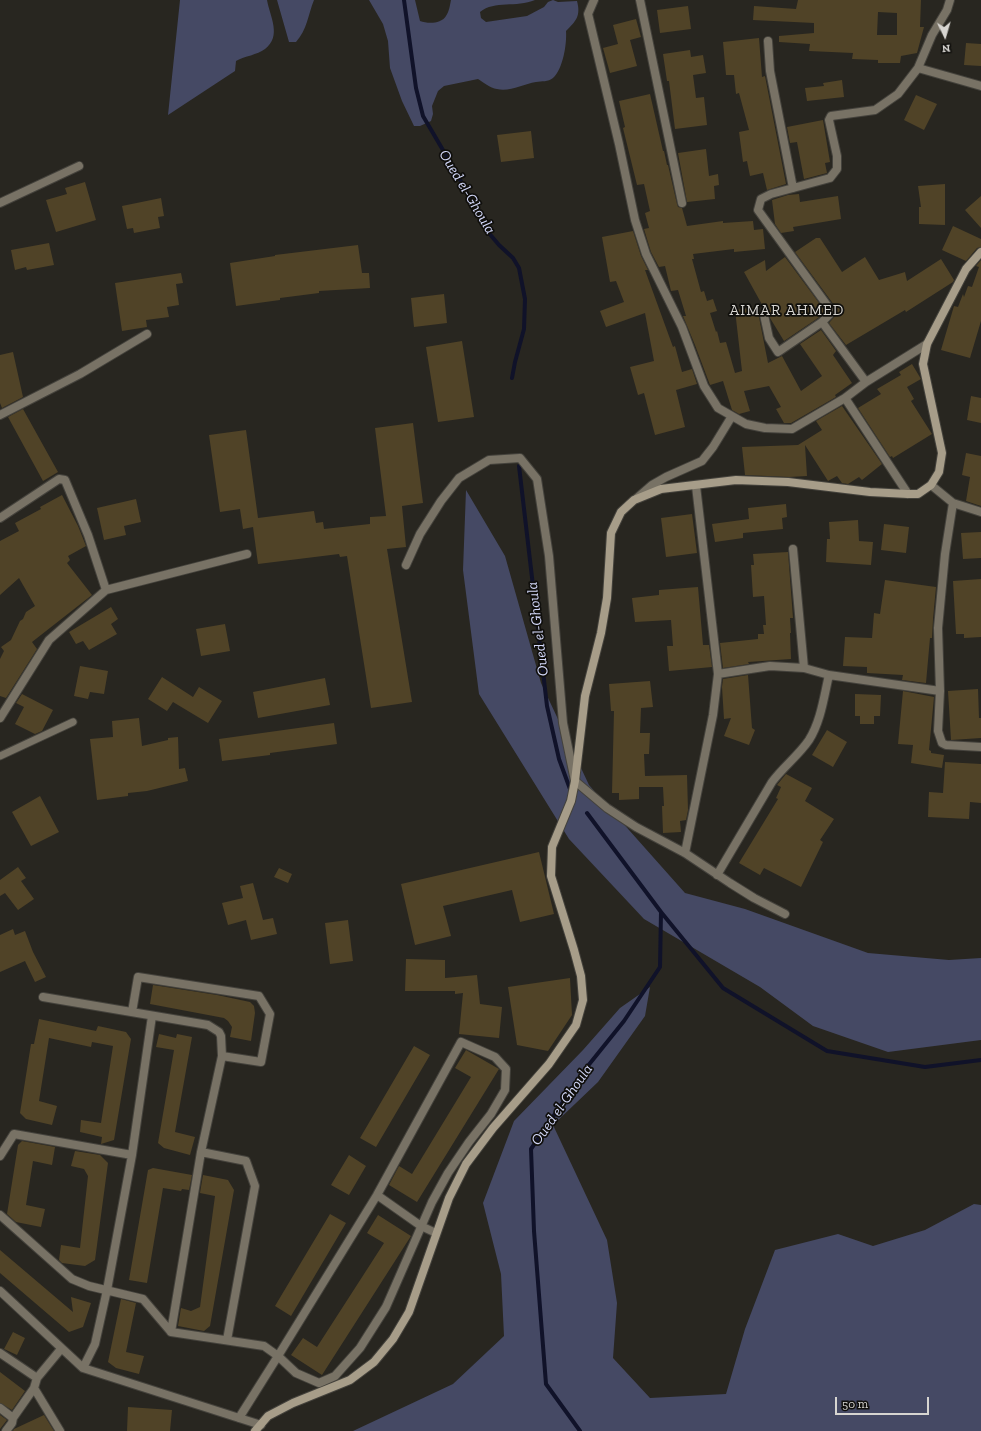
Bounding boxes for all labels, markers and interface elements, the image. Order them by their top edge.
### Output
north arrow [925,16,965,56]
text: N [941,42,951,55]
water label: Oued el-Ghoula [435,147,499,237]
district label: AIMAR AHMED [730,302,844,320]
water label: Oued el-Ghoula [523,581,553,677]
water label: Oued el-Ghoula [527,1061,597,1149]
scale bar [837,1389,931,1415]
text: 50 m [842,1397,868,1411]

